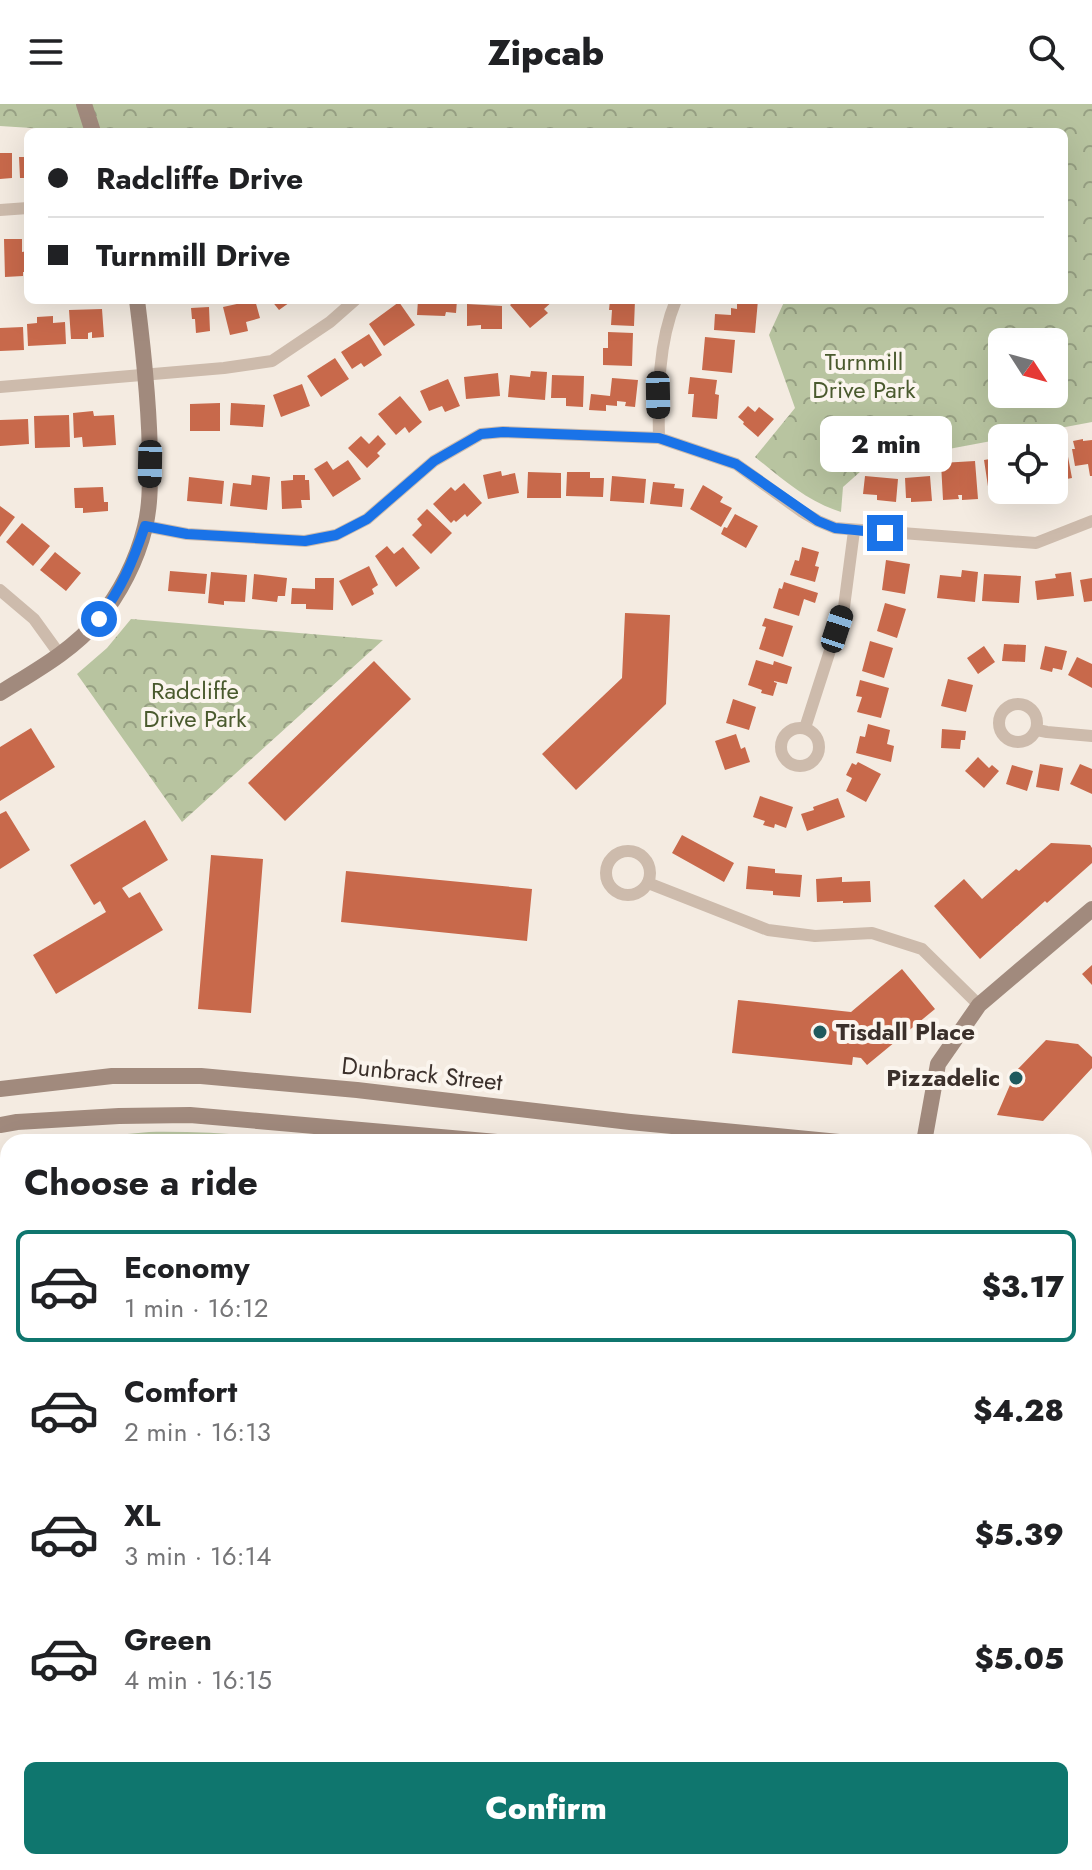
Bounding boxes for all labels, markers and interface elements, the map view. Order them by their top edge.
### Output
text: Zipcab [488,26,604,78]
icon: menu [24,30,68,74]
icon: search [1024,30,1068,74]
text: Radcliffe Drive [96,157,303,200]
text: Turnmill Drive [96,234,291,277]
north arrow [988,328,1068,408]
map controls [988,328,1068,504]
park label: Turnmill Drive Park [812,344,916,407]
car [646,371,670,419]
callout: 2 min [819,417,951,473]
button: locate [988,424,1068,504]
text: 2 min [851,425,921,463]
car [138,440,162,488]
route end [867,515,903,551]
route start [81,601,117,637]
car [818,602,856,656]
park label: Radcliffe Drive Park [143,673,247,736]
place label: Tisdall Place [836,1014,975,1049]
marker: Tisdall Place [811,1023,829,1041]
street label: Dunbrack Street [340,1048,504,1099]
place label: Pizzadelic [886,1060,1000,1095]
marker: Pizzadelic [1007,1069,1025,1087]
text: Choose a ride [24,1156,258,1208]
text: Economy [124,1246,250,1289]
icon: car [28,1250,100,1322]
text: $3.17 [982,1265,1064,1308]
text: 1 min · 16:12 [124,1289,269,1327]
text: Comfort [124,1370,237,1413]
icon: car [28,1374,100,1446]
text: $4.28 [973,1389,1064,1432]
text: 2 min · 16:13 [124,1413,271,1451]
text: XL [124,1494,160,1537]
icon: car [28,1498,100,1570]
text: $5.39 [975,1513,1064,1556]
text: 3 min · 16:14 [124,1537,271,1575]
text: Green [124,1618,212,1661]
icon: car [28,1622,100,1694]
text: $5.05 [975,1637,1064,1680]
text: 4 min · 16:15 [124,1661,272,1699]
button: Confirm [24,1762,1068,1854]

